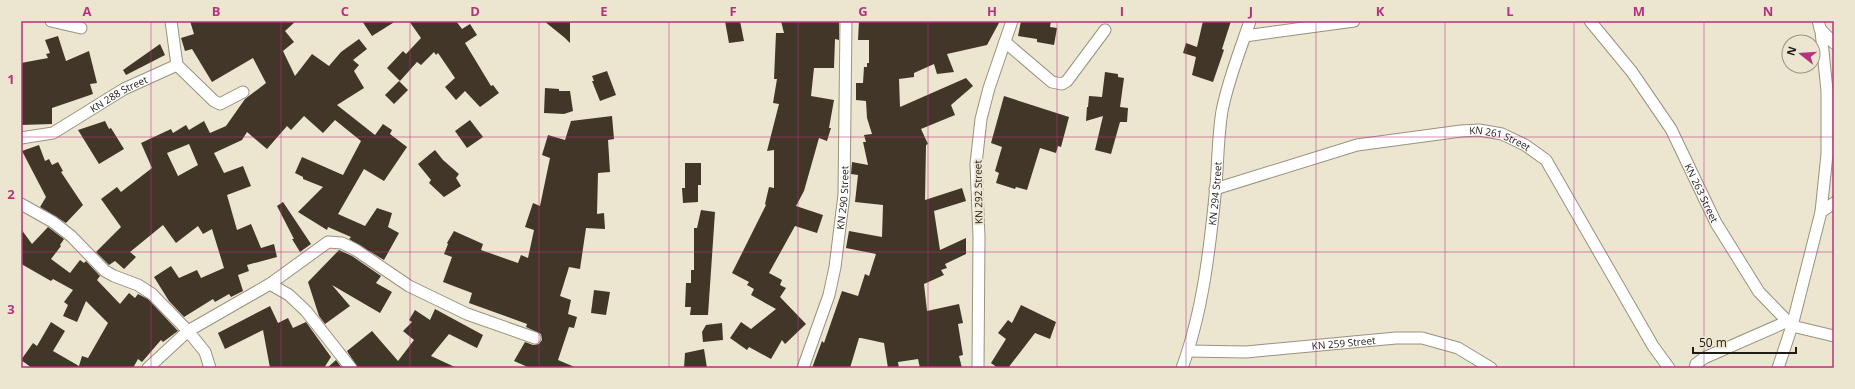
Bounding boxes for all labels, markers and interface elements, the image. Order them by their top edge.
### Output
text: A [83,2,92,20]
text: B [212,2,221,20]
text: C [341,2,349,20]
text: D [470,2,480,20]
text: E [600,2,608,20]
text: F [729,2,737,20]
text: G [858,2,868,20]
text: H [987,2,997,20]
text: I [1120,2,1124,20]
text: J [1248,2,1253,20]
text: K [1376,2,1385,20]
text: L [1506,2,1514,20]
text: M [1633,2,1645,20]
text: N [1763,2,1773,20]
north arrow [1781,34,1821,74]
text: N [1782,44,1799,57]
text: 1 [7,70,15,88]
street label: KN 288 Street [87,72,150,115]
street label: KN 261 Street [1469,123,1534,154]
street label: KN 292 Street [970,159,986,224]
street label: KN 294 Street [1205,161,1225,226]
street label: KN 263 Street [1681,161,1722,225]
street label: KN 290 Street [833,165,851,230]
text: 2 [7,185,15,203]
text: 3 [7,300,15,318]
scale bar [1693,329,1796,355]
street label: KN 259 Street [1311,333,1377,353]
text: 50 m [1699,334,1727,351]

